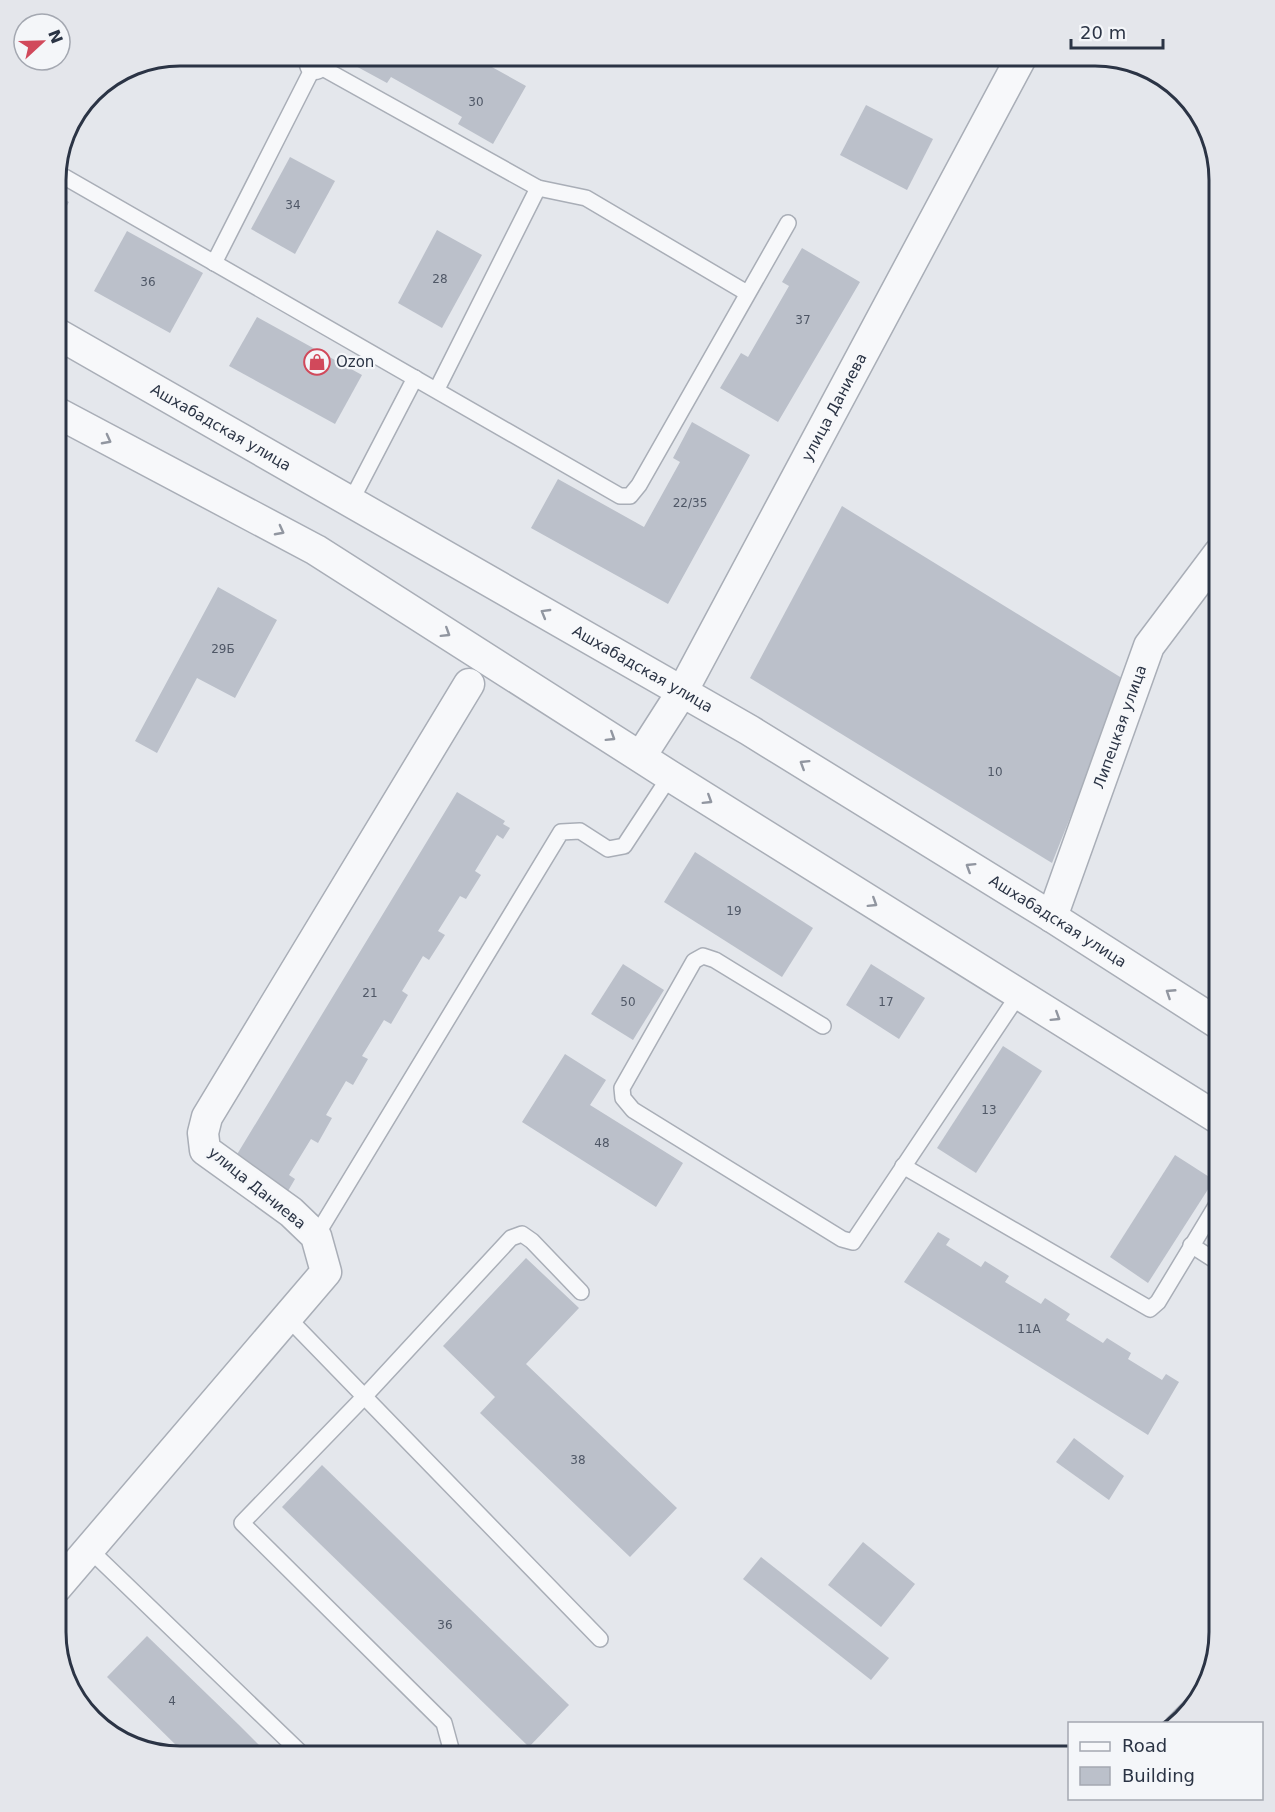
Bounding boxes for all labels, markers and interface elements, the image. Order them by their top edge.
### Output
north arrow [12,12,72,72]
scale bar [1071,12,1162,50]
text: 20 m [1080,22,1126,43]
text: N [44,27,67,46]
house number: 30 [468,95,484,109]
house number: 34 [285,198,301,212]
house number: 28 [432,272,448,286]
house number: 36 [140,275,156,289]
house number: 37 [795,313,811,327]
shop icon: Ozon [302,347,332,377]
street label: улица Даниева [798,350,871,464]
place label: Ozon [336,353,374,371]
street label: Ашхабадская улица [147,380,294,475]
one-way arrow [101,433,112,444]
house number: 22/35 [673,496,707,510]
one-way arrow [273,524,284,535]
one-way arrow [541,609,551,620]
street label: Ашхабадская улица [569,622,716,716]
one-way arrow [440,625,450,637]
house number: 29Б [211,642,235,656]
street label: Липецкая улица [1090,663,1150,791]
one-way arrow [605,730,615,742]
one-way arrow [800,760,810,772]
house number: 10 [987,765,1003,779]
one-way arrow [702,792,712,804]
one-way arrow [966,862,976,874]
street label: Ашхабадская улица [986,871,1130,971]
one-way arrow [867,895,877,907]
house number: 19 [726,904,742,918]
house number: 21 [362,986,378,1000]
one-way arrow [1166,989,1177,1000]
house number: 50 [620,995,636,1009]
house number: 17 [878,995,894,1009]
one-way arrow [1050,1010,1061,1021]
house number: 13 [981,1103,997,1117]
house number: 48 [594,1136,610,1150]
street label: улица Даниева [205,1143,309,1233]
house number: 11А [1017,1322,1042,1336]
house number: 38 [570,1453,586,1467]
house number: 36 [437,1618,453,1632]
house number: 4 [168,1694,176,1708]
legend [1068,1722,1263,1800]
text: Road [1122,1735,1167,1756]
text: Building [1122,1765,1195,1786]

